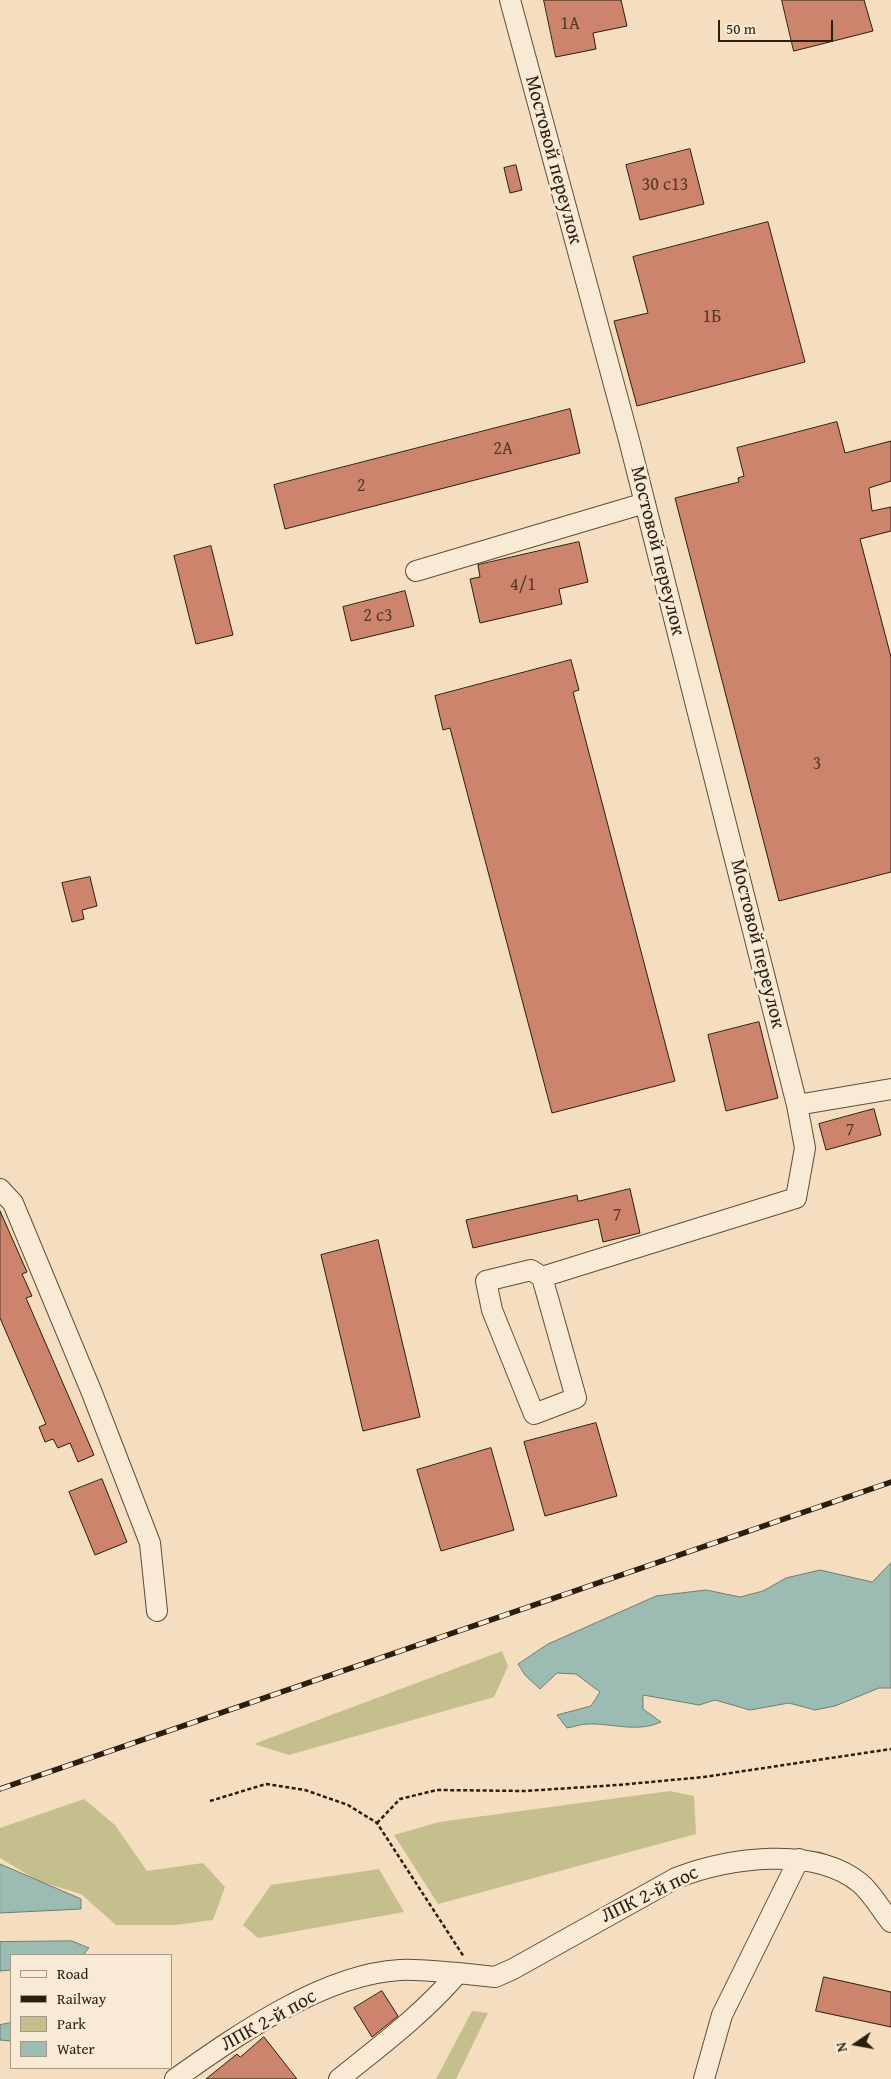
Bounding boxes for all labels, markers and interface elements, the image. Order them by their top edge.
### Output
scale bar [721,10,836,42]
house number: 1А [560,13,580,35]
text: 50 m [726,18,756,39]
street label: Мостовой переулок [519,73,587,247]
house number: 30 с13 [642,174,688,196]
house number: 1Б [703,306,721,328]
house number: 2А [493,438,513,460]
street label: Мостовой переулок [624,464,690,638]
house number: 2 [357,475,365,497]
house number: 4/1 [510,574,536,596]
house number: 2 с3 [363,605,393,627]
house number: 3 [813,753,821,775]
street label: Мостовой переулок [724,857,790,1031]
house number: 7 [846,1119,854,1141]
house number: 7 [613,1204,621,1226]
street label: ЛПК 2-й пос [597,1861,703,1929]
legend [10,1954,172,2069]
text: Road [57,1963,88,1984]
street label: ЛПК 2-й пос [217,1985,321,2057]
text: Railway [57,1988,106,2009]
text: Park [57,2013,86,2034]
north arrow [831,2019,881,2069]
text: Water [57,2038,95,2059]
text: N [831,2040,852,2054]

